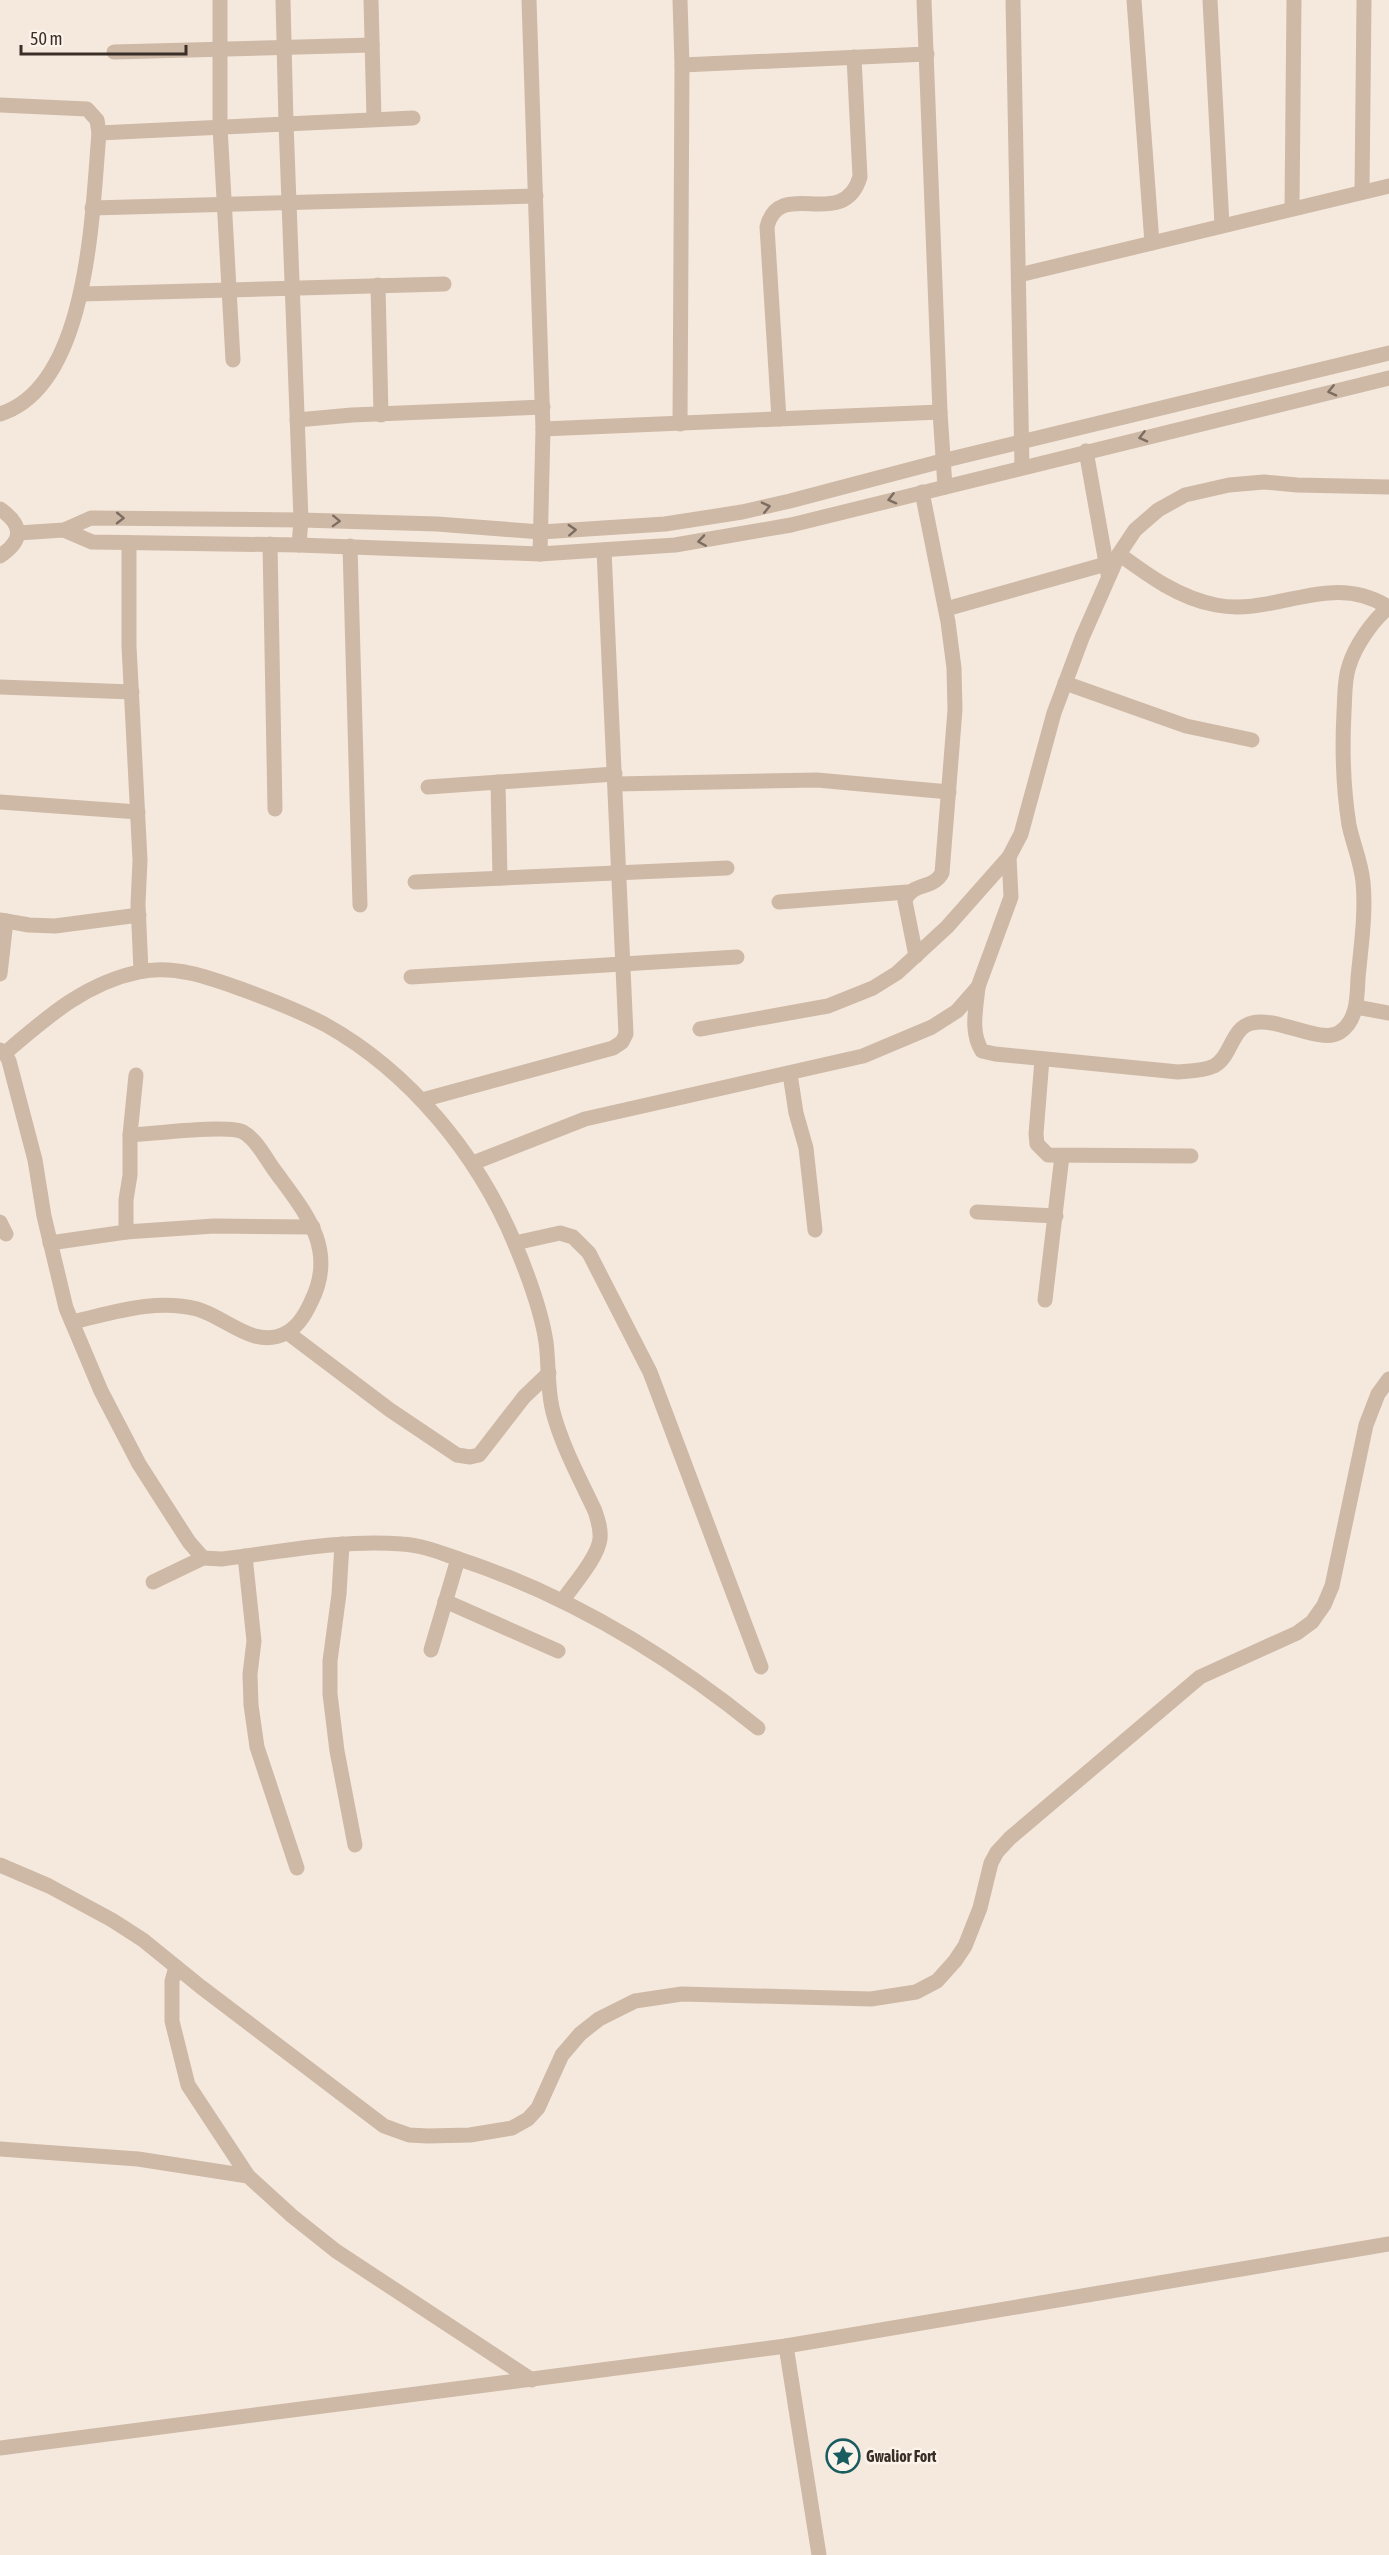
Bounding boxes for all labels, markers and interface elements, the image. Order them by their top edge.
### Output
scale bar [21,18,186,56]
text: 50 m [30,28,62,49]
one-way arrow [1327,384,1337,397]
one-way arrow [1138,430,1148,443]
one-way arrow [887,492,897,505]
one-way arrow [760,501,770,514]
one-way arrow [115,512,124,524]
one-way arrow [331,515,340,527]
one-way arrow [568,523,577,536]
one-way arrow [697,534,707,547]
place icon: Gwalior Fort [825,2438,861,2474]
place label: Gwalior Fort [866,2447,937,2465]

